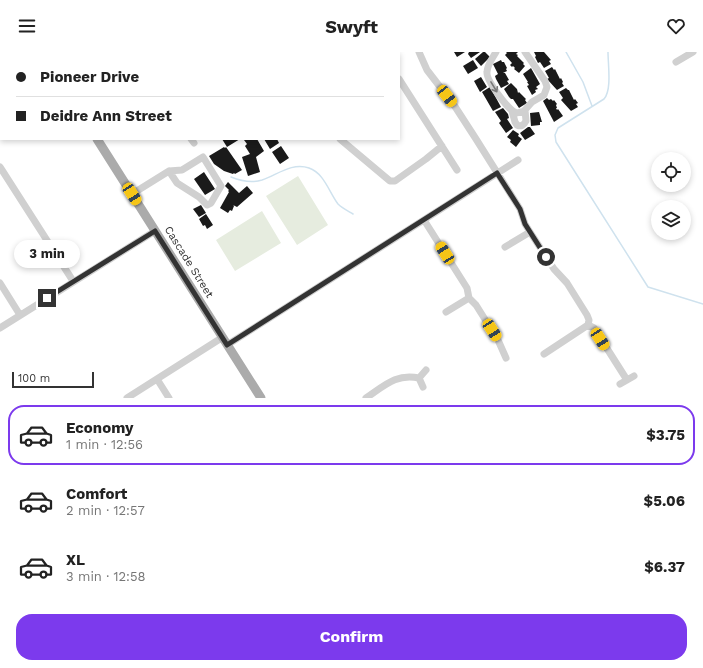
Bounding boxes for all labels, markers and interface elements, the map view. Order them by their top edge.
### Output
icon: menu [16,15,38,37]
icon: heart [665,15,687,37]
text: Swyft [325,16,378,37]
text: Pioneer Drive [40,68,139,86]
one-way arrow [490,81,498,93]
car [435,83,459,109]
text: Deidre Ann Street [40,107,172,125]
map controls [651,152,691,240]
button: locate [651,152,691,192]
car [120,181,144,207]
button: layers [651,200,691,240]
street label: Cascade Street [162,224,216,301]
callout: 3 min [14,240,80,268]
car [434,240,456,266]
text: 3 min [29,246,65,261]
route start [537,248,555,266]
route end [38,289,56,307]
car [480,317,504,343]
car [588,326,612,352]
scale bar [12,370,94,389]
text: 100 m [18,372,50,385]
icon: car [18,417,54,453]
text: Economy [66,419,133,437]
text: $3.75 [646,426,685,444]
text: 1 min · 12:56 [66,437,143,452]
icon: car [18,483,54,519]
text: Comfort [66,485,127,503]
text: $5.06 [644,492,685,510]
text: 2 min · 12:57 [66,503,145,518]
icon: car [18,549,54,585]
text: XL [66,551,85,569]
text: $6.37 [644,558,685,576]
text: 3 min · 12:58 [66,569,146,584]
button: Confirm [16,614,687,660]

